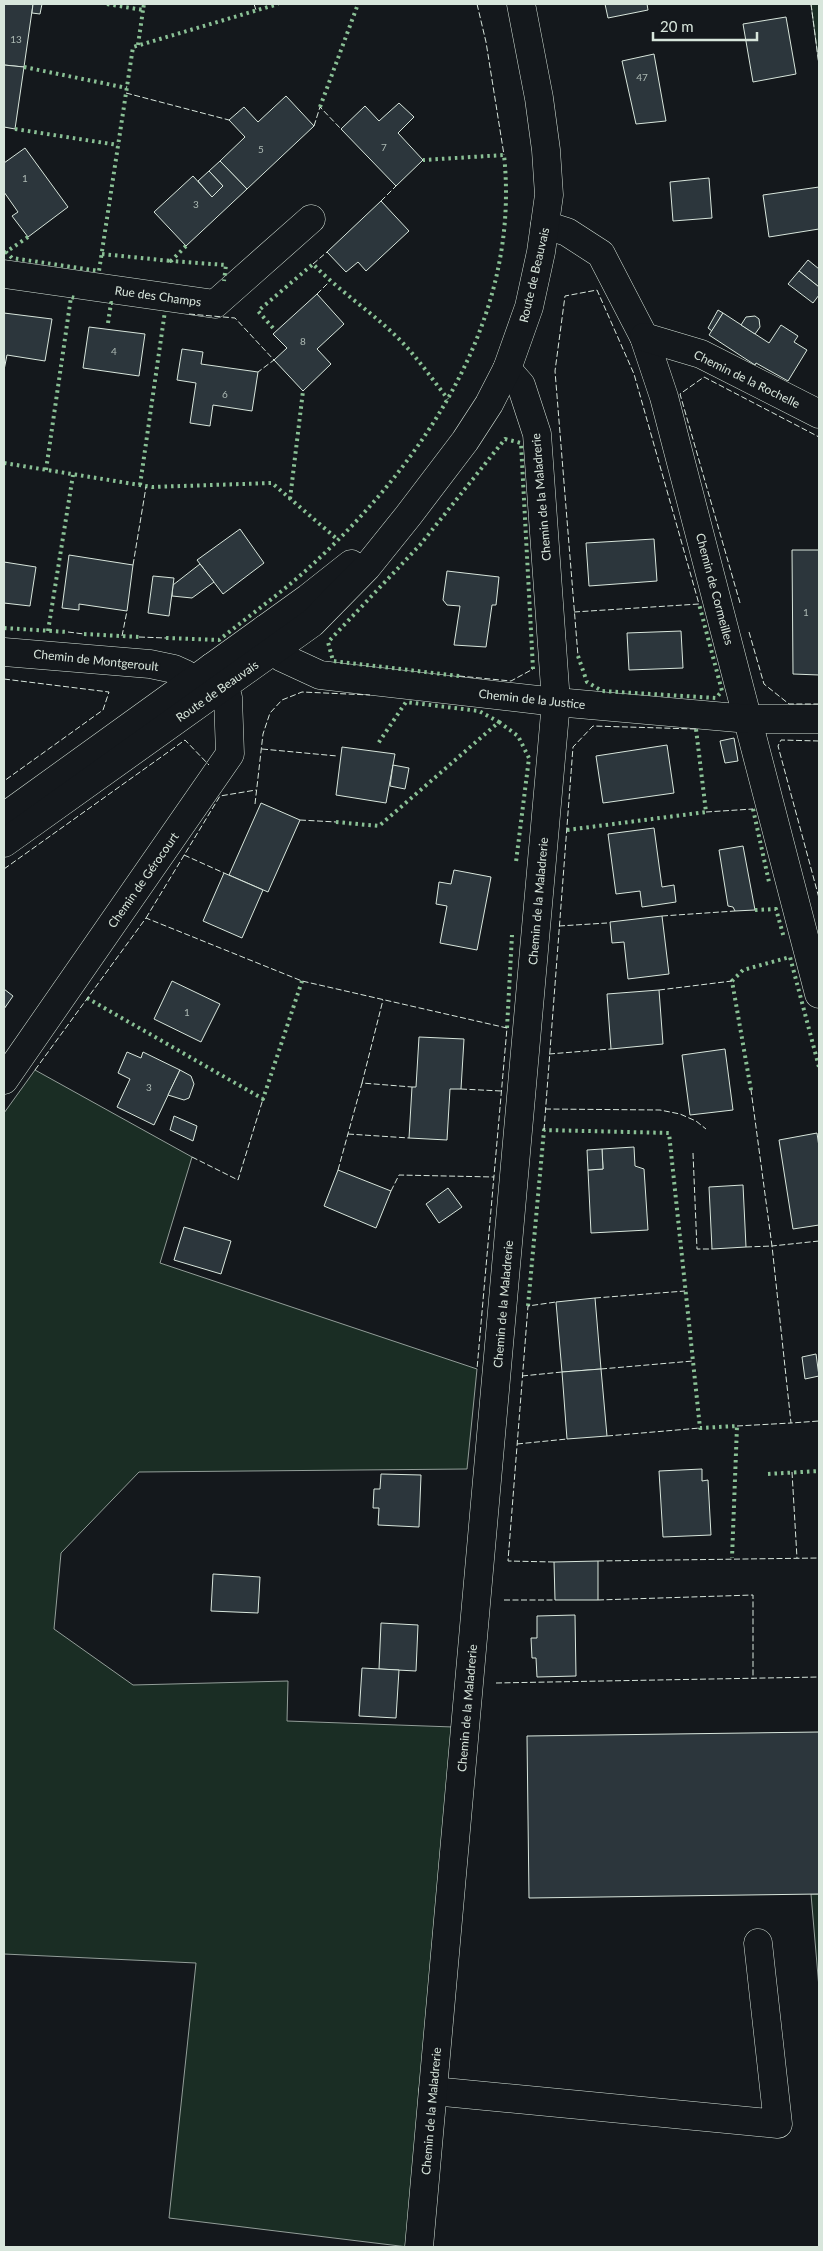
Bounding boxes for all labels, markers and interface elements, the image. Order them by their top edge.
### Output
scale bar [653,10,757,42]
text: 20 m [660,17,694,35]
house number: 13 [10,33,22,45]
house number: 47 [636,71,648,83]
house number: 7 [381,141,387,153]
house number: 5 [258,143,264,155]
house number: 1 [22,172,28,184]
house number: 3 [193,198,199,210]
street label: Route de Beauvais [516,226,552,324]
street label: Rue des Champs [114,283,202,309]
house number: 8 [300,335,306,347]
house number: 4 [111,345,117,357]
street label: Chemin de la Rochelle [691,347,803,411]
house number: 6 [222,388,228,400]
street label: Chemin de la Maladrerie [528,433,554,561]
street label: Chemin de Cormeilles [693,531,737,647]
house number: 1 [803,606,809,618]
street label: Chemin de Montgeroult [33,646,160,674]
street label: Route de Beauvais [173,657,261,725]
street label: Chemin de la Justice [478,686,586,712]
street label: Chemin de Gérocourt [104,829,182,931]
street label: Chemin de la Maladrerie [525,837,551,965]
house number: 1 [184,1006,190,1018]
house number: 3 [146,1081,152,1093]
street label: Chemin de la Maladrerie [490,1240,516,1368]
street label: Chemin de la Maladrerie [454,1644,480,1772]
street label: Chemin de la Maladrerie [418,2047,444,2175]

